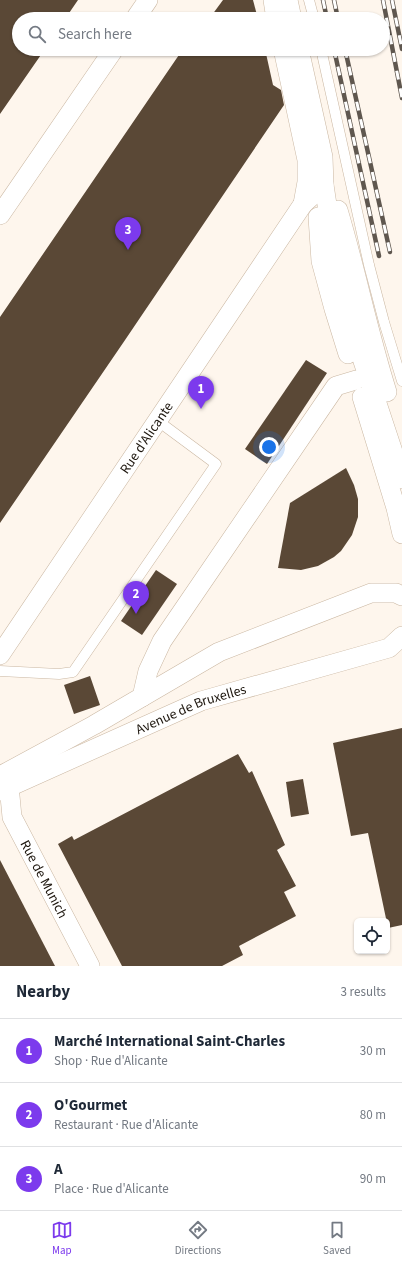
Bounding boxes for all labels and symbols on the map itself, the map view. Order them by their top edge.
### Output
pin: 3 [115,217,141,250]
pin: 1 [188,376,214,409]
street label: Rue d'Alicante [115,398,178,478]
your location [259,437,279,457]
pin: 2 [123,581,149,614]
street label: Avenue de Bruxelles [133,680,249,740]
street label: Rue de Munich [15,837,72,922]

